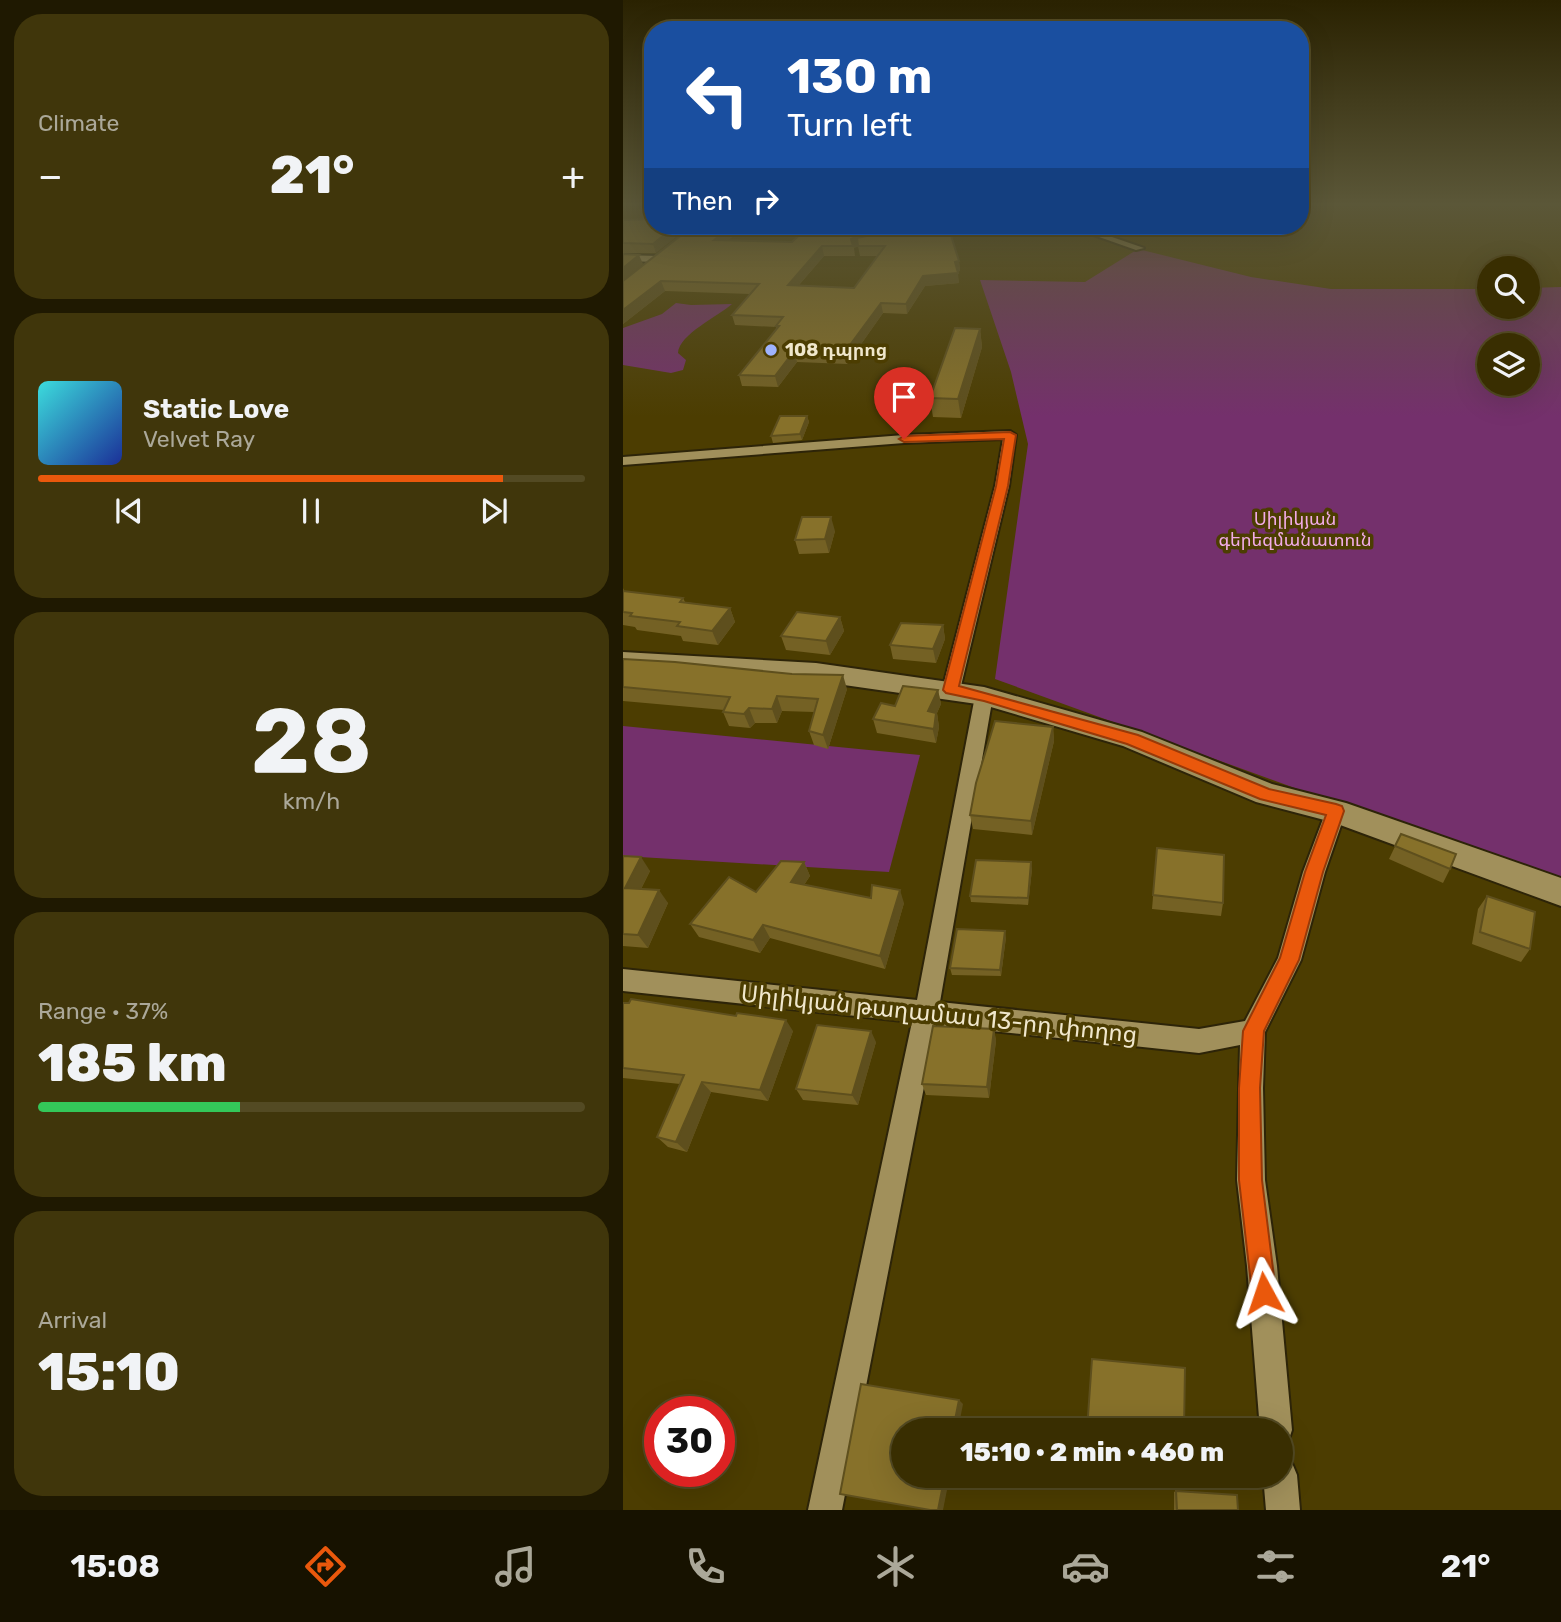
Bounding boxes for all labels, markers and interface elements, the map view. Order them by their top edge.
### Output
text: 130 m [787,47,932,105]
icon: left [672,49,763,140]
text: Turn left [787,106,912,144]
text: Climate [38,109,119,137]
text: 21° [270,144,354,206]
text: − [38,153,63,199]
text: + [561,153,585,199]
icon: right [747,182,785,220]
text: Then [672,186,733,217]
map controls [1477,256,1540,396]
button: search [1477,256,1540,319]
button: layers [1477,333,1540,396]
place label: 108 դպրոց [785,339,887,361]
marker: 108 դպրոց [763,342,779,358]
pin [874,367,934,439]
icon: arrive [885,378,923,416]
text: Static Love [143,394,289,425]
text: Velvet Ray [143,425,255,453]
icon: previous [110,492,148,530]
icon: pause [292,492,330,530]
icon: next [475,492,513,530]
park label: Սիլիկյան գերեզմանատուն [1218,508,1372,551]
text: 28 [251,687,372,795]
text: km/h [283,787,340,815]
street label: Սիլիկյան թաղամաս 13-րդ փողոց [739,979,1139,1049]
text: Range · 37% [38,997,168,1025]
text: 185 km [38,1032,227,1094]
position arrow [1227,1256,1301,1330]
text: Arrival [38,1306,107,1334]
text: 15:10 [38,1341,180,1403]
speed limit sign: 30 [644,1396,735,1487]
text: 15:10 · 2 min · 460 m [960,1437,1224,1468]
icon: directions [301,1542,350,1591]
icon: music [491,1542,540,1591]
icon: phone [681,1542,730,1591]
icon: climate [871,1542,920,1591]
icon: car [1061,1542,1110,1591]
icon: filters [1251,1542,1300,1591]
text: 15:08 [70,1547,160,1585]
text: 21° [1441,1547,1490,1585]

